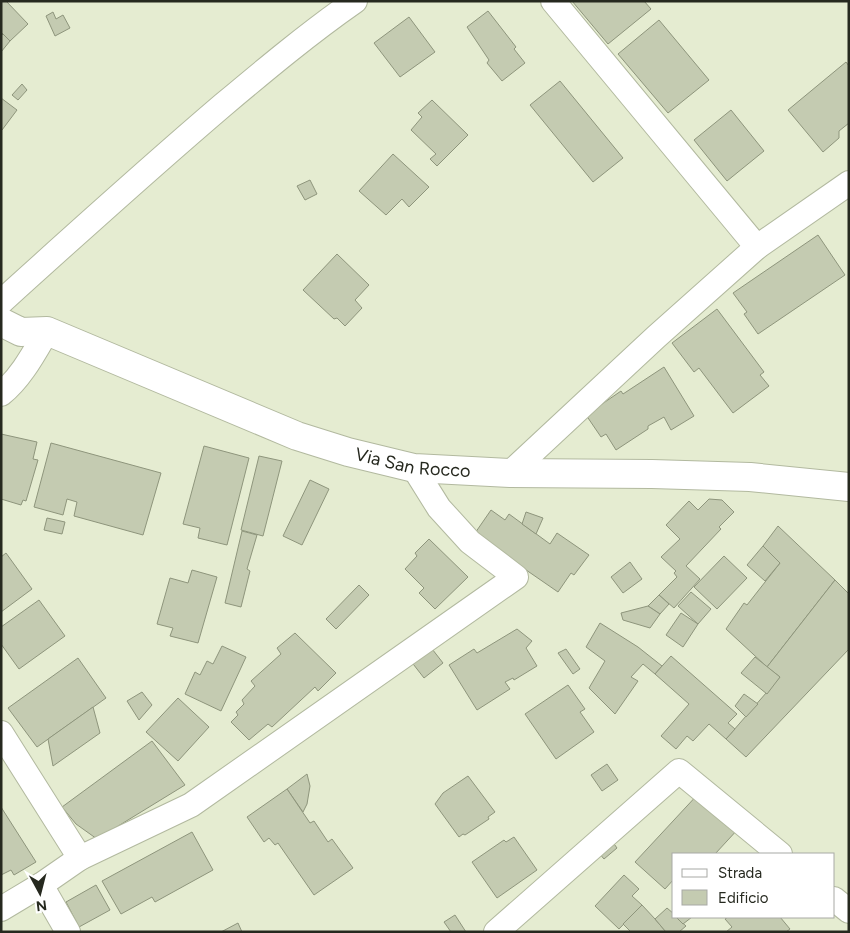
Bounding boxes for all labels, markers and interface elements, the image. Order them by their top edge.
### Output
street label: Via San Rocco [353,443,471,482]
legend [672,853,835,918]
text: Strada [718,864,762,882]
north arrow [15,868,65,918]
text: Edificio [718,889,769,907]
text: N [35,896,48,915]

